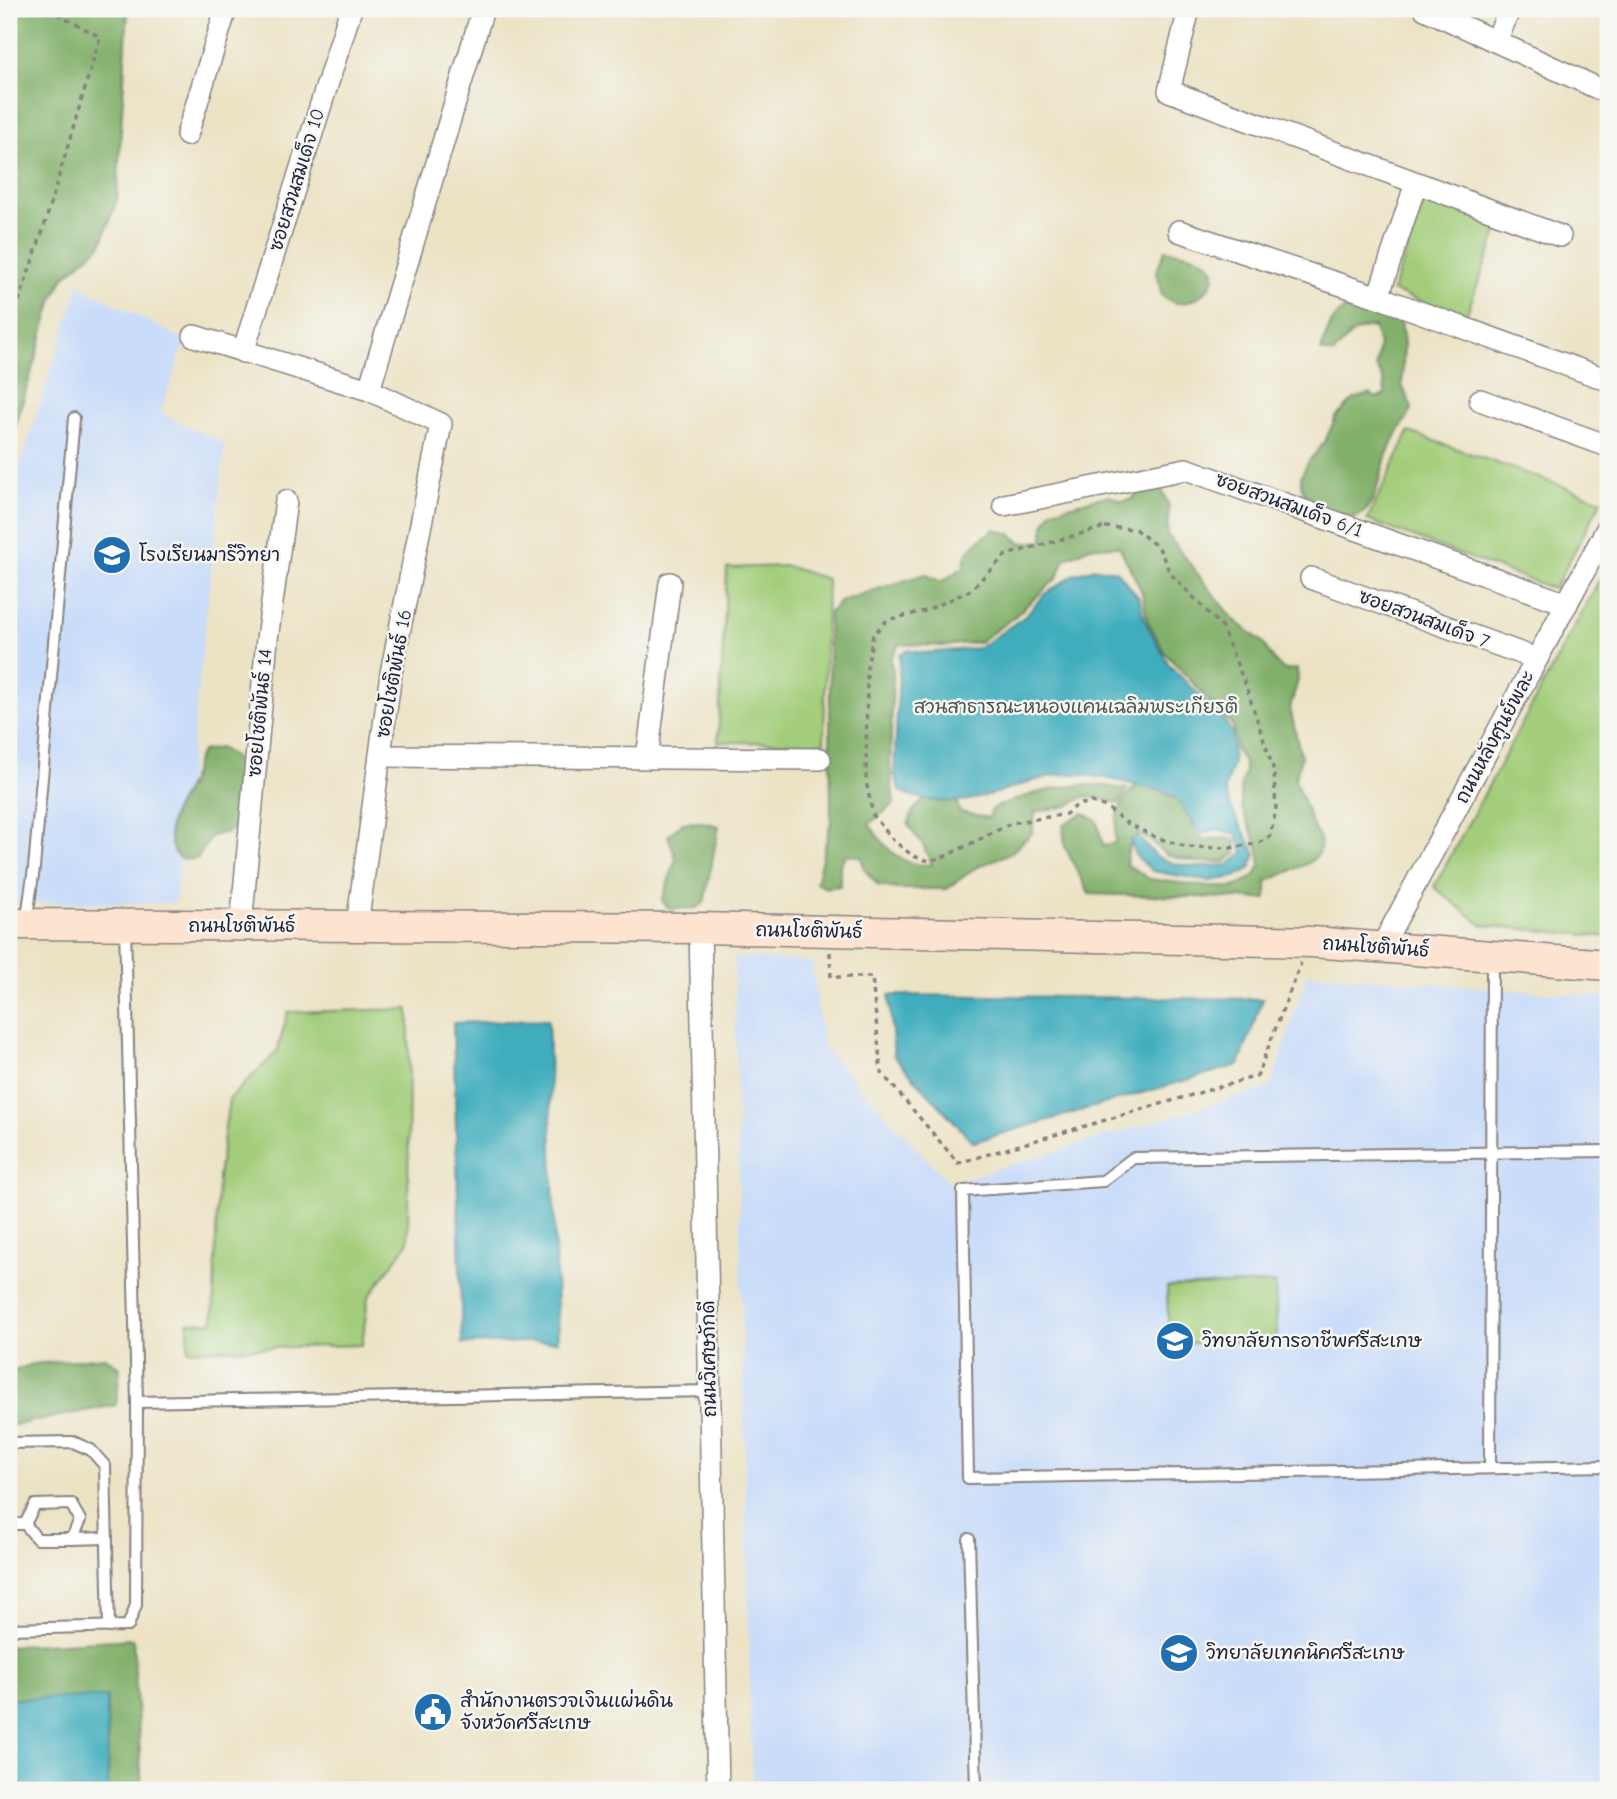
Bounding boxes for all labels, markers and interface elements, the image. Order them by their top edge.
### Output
street label: ซอยสวนสมเด็จ 10 [263,105,329,254]
street label: ซอยสวนสมเด็จ 6/1 [1212,466,1366,542]
school or university icon: โรงเรียนมารีวิทยา [91,534,133,576]
place label: โรงเรียนมารีวิทยา [139,542,280,566]
street label: ซอยสวนสมเด็จ 7 [1355,583,1493,653]
street label: ซอยโชติพันธ์ 16 [370,608,416,740]
street label: ซอยโชติพันธ์ 14 [241,648,277,778]
street label: ถนนหลังศูนย์พละ [1449,666,1542,809]
park label: สวนสาธารณะหนองแคนเฉลิมพระเกียรติ [914,695,1238,718]
street label: ถนนโชติพันธ์ [188,913,296,937]
street label: ถนนโชติพันธ์ [755,917,863,943]
street label: ถนนโชติพันธ์ [1322,930,1431,962]
street label: ถนนวิเศษภักดี [696,1300,721,1418]
school or university icon: วิทยาลัยการอาชีพศรีสะเกษ [1154,1320,1196,1362]
place label: วิทยาลัยการอาชีพศรีสะเกษ [1202,1329,1423,1352]
school or university icon: วิทยาลัยเทคนิคศรีสะเกษ [1158,1632,1200,1674]
place label: วิทยาลัยเทคนิคศรีสะเกษ [1206,1641,1405,1664]
place label: สำนักงานตรวจเงินแผ่นดิน จังหวัดศรีสะเกษ [460,1689,674,1734]
public building icon: สำนักงานตรวจเงินแผ่นดิน จังหวัดศรีสะเกษ [412,1691,454,1733]

